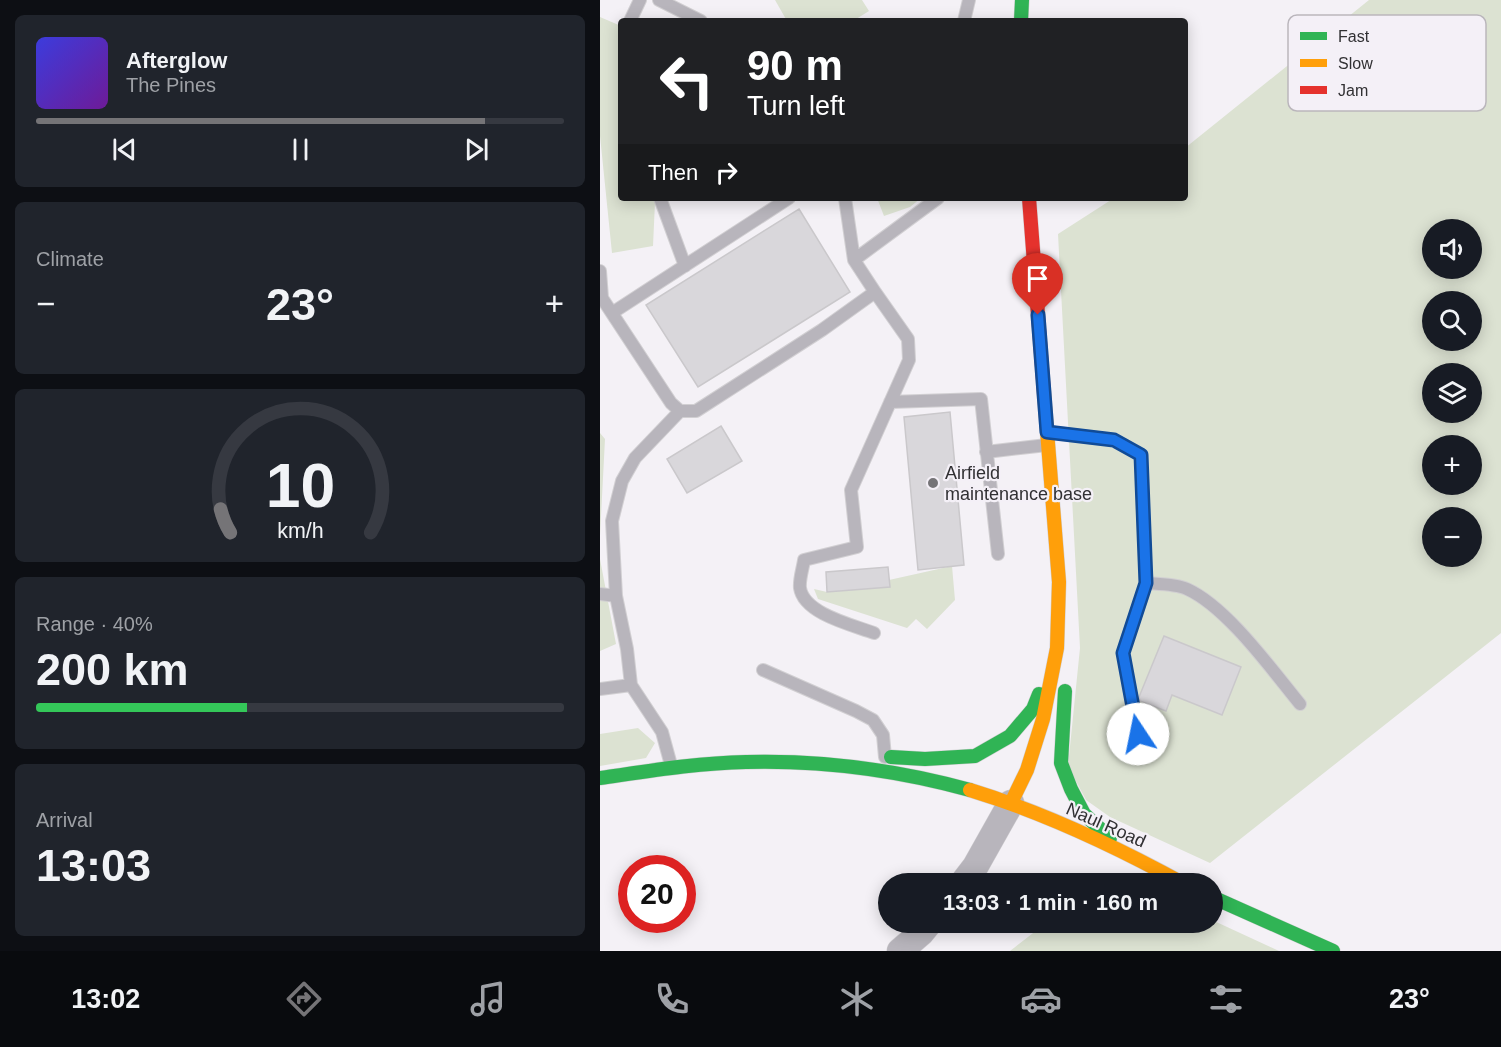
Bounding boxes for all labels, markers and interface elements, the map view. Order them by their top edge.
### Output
legend [1288,15,1486,111]
text: Fast [1338,28,1370,45]
icon: left [648,42,726,120]
text: 90 m [747,42,843,89]
text: Afterglow [126,48,227,73]
text: Slow [1338,55,1373,72]
text: The Pines [126,74,216,96]
text: Jam [1338,82,1368,99]
text: Turn left [747,91,845,121]
icon: previous [108,133,141,166]
icon: pause [284,133,317,166]
icon: next [460,133,493,166]
icon: right [710,156,743,189]
text: Then [648,160,698,185]
map controls [1422,219,1482,567]
button: sound [1422,219,1482,279]
text: Climate [36,248,104,270]
pin [1012,253,1063,315]
icon: arrive [1021,262,1054,295]
text: 23° [266,279,334,330]
text: − [36,285,55,322]
text: + [545,285,564,322]
button: search [1422,291,1482,351]
button: layers [1422,363,1482,423]
button: + [1422,435,1482,495]
text: 10 [265,451,335,520]
place label: Airfield maintenance base [945,463,1092,504]
marker: Airfield maintenance base [926,476,940,490]
button: − [1422,507,1482,567]
text: km/h [277,519,323,543]
text: Range · 40% [36,613,153,635]
text: 200 km [36,644,189,695]
position arrow [1106,702,1170,766]
street label: Naul Road [1063,799,1149,851]
text: Arrival [36,809,93,831]
text: 13:03 [36,840,151,891]
speed limit sign: 20 [618,855,696,933]
text: 13:03 · 1 min · 160 m [943,890,1158,915]
icon: directions [283,978,325,1020]
icon: music [467,978,509,1020]
icon: phone [651,978,693,1020]
icon: climate [836,978,878,1020]
icon: car [1020,978,1062,1020]
icon: filters [1205,978,1247,1020]
text: 13:02 [71,984,140,1014]
text: 23° [1389,984,1430,1014]

